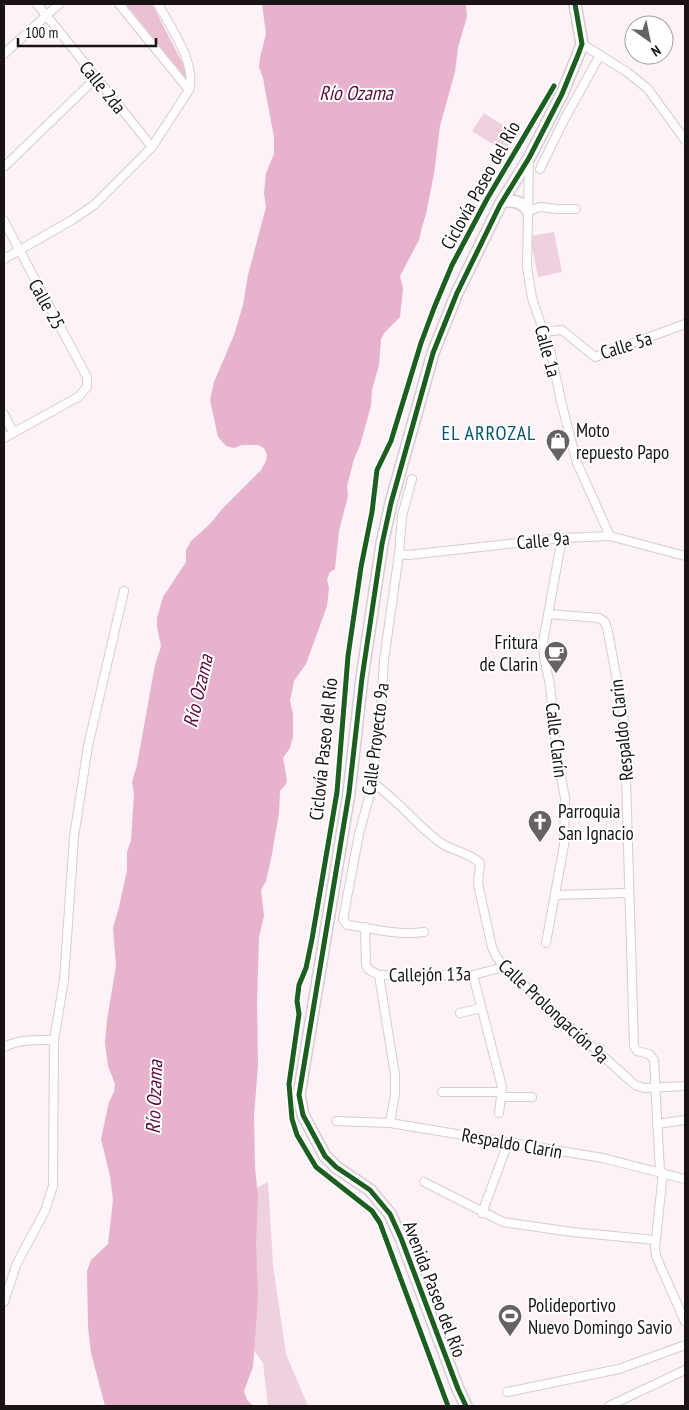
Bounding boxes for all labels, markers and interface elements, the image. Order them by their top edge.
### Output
scale bar [18,15,155,47]
north arrow [624,15,674,65]
text: 100 m [25,23,58,42]
text: N [648,41,664,61]
street label: Calle 2da [74,56,132,118]
water label: Río Ozama [319,80,394,106]
street label: Ciclovía Paseo del Río [435,117,525,253]
street label: Calle 25 [23,275,71,333]
street label: Calle 1a [530,322,566,380]
street label: Calle 5a [597,326,655,364]
place label: Moto repuesto Papo [576,418,669,464]
district label: EL ARROZAL [442,420,536,446]
shop icon: Moto repuesto Papo [545,428,571,462]
street label: Calle 9a [516,526,570,554]
place label: Fritura de Clarin [479,630,538,676]
cafe icon: Fritura de Clarin [543,640,569,674]
water label: Río Ozama [177,651,219,730]
street label: Ciclovía Paseo del Río [304,677,342,821]
street label: Respaldo Clarin [604,678,638,782]
street label: Calle Proyecto 9a [356,681,394,797]
street label: Calle Clarín [541,701,573,779]
place label: Parroquia San Ignacio [558,799,634,845]
church icon: Parroquia San Ignacio [527,809,553,843]
street label: Calle Prolongación 9a [494,954,614,1068]
street label: Callejón 13a [389,961,471,987]
water label: Río Ozama [140,1059,168,1134]
street label: Respaldo Clarín [460,1122,564,1164]
street label: Avenida Paseo del Río [398,1218,472,1360]
place label: Polideportivo Nuevo Domingo Savio [528,1293,673,1339]
sports icon: Polideportivo Nuevo Domingo Savio [497,1303,523,1337]

